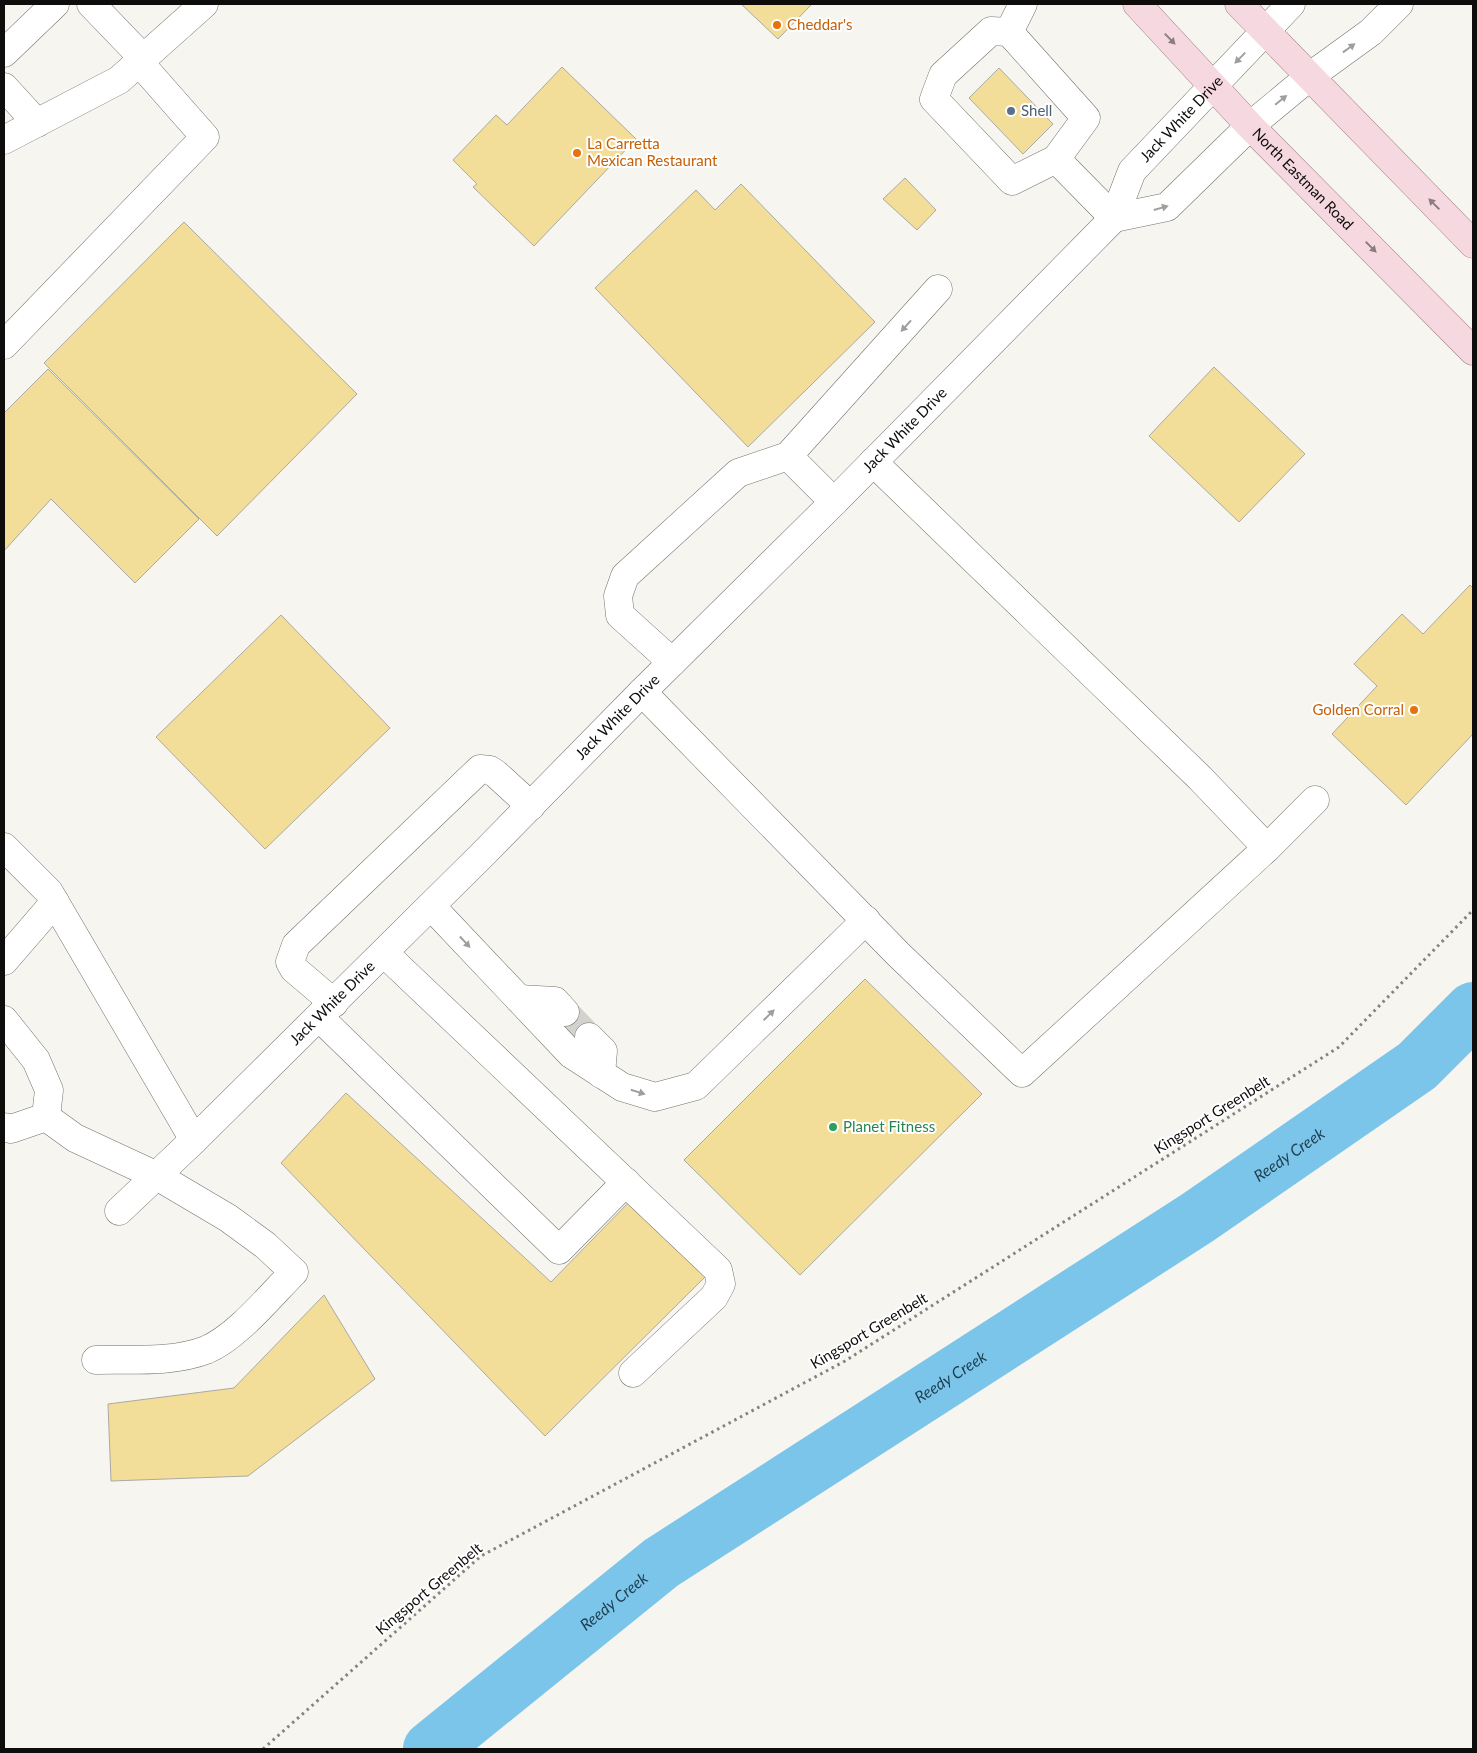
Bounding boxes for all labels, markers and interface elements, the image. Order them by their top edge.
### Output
place label: Cheddar's [787,15,852,33]
marker: Cheddar's [771,19,783,31]
one-way arrow [1164,33,1176,45]
one-way arrow [1342,43,1355,54]
one-way arrow [1234,52,1246,64]
street label: Jack White Drive [1136,71,1226,165]
one-way arrow [1274,95,1287,106]
place label: Shell [1021,101,1052,119]
marker: Shell [1005,105,1017,117]
street label: North Eastman Road [1249,124,1358,233]
place label: La Carretta Mexican Restaurant [587,134,718,169]
marker: La Carretta Mexican Restaurant [571,147,583,159]
one-way arrow [1428,198,1440,210]
one-way arrow [1153,204,1169,212]
one-way arrow [1364,241,1376,253]
one-way arrow [900,319,912,331]
street label: Jack White Drive [858,383,950,476]
street label: Jack White Drive [571,670,663,763]
place label: Golden Corral [1312,700,1404,718]
marker: Golden Corral [1408,704,1420,716]
one-way arrow [459,935,471,947]
street label: Jack White Drive [285,956,378,1048]
one-way arrow [763,1009,775,1021]
street label: Kingsport Greenbelt [1150,1071,1273,1157]
one-way arrow [631,1089,646,1097]
place label: Planet Fitness [843,1117,935,1135]
marker: Planet Fitness [827,1121,839,1133]
water label: Reedy Creek [1250,1123,1328,1185]
street label: Kingsport Greenbelt [807,1288,931,1372]
water label: Reedy Creek [911,1346,990,1406]
street label: Kingsport Greenbelt [372,1538,486,1638]
water label: Reedy Creek [576,1568,651,1634]

